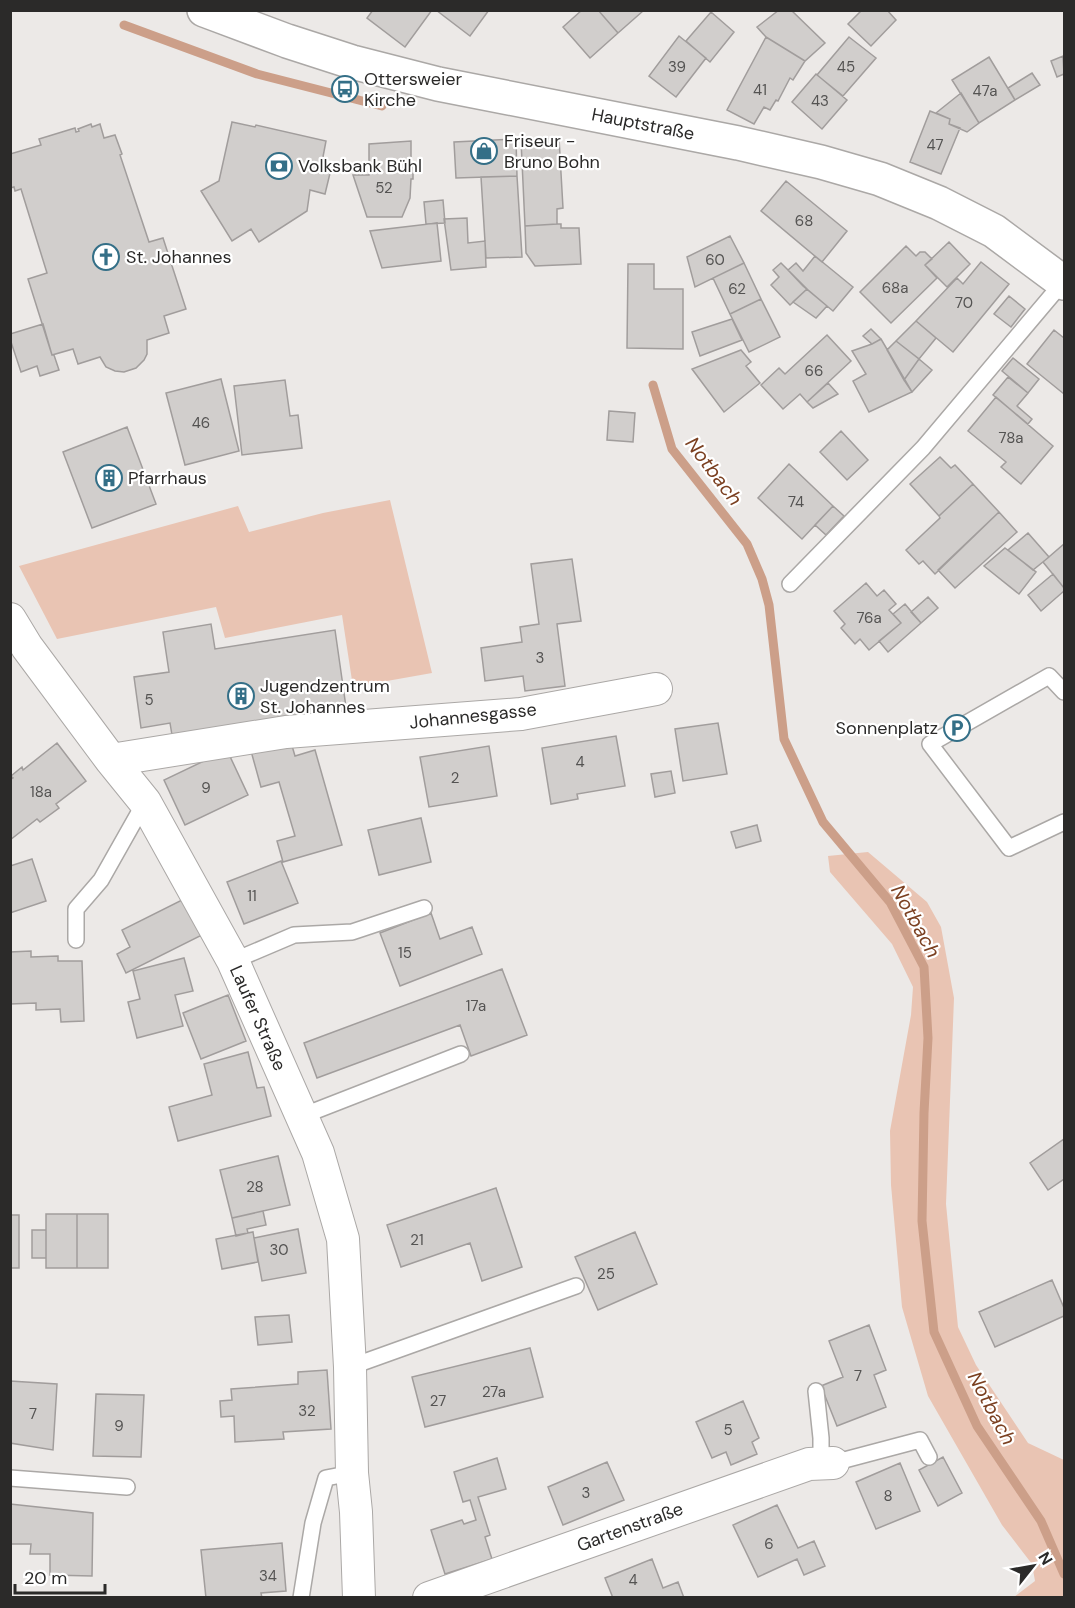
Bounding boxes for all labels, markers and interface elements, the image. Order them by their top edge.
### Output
house number: 39 [668,57,686,77]
house number: 45 [837,57,855,77]
place label: Ottersweier Kirche [364,67,463,112]
bus stop icon: Ottersweier Kirche [330,74,360,104]
house number: 41 [753,80,767,100]
house number: 47a [973,81,997,101]
house number: 43 [811,91,829,111]
street label: Hauptstraße [589,102,697,146]
place label: Friseur - Bruno Bohn [504,129,600,174]
house number: 47 [926,135,944,155]
shop icon: Friseur - Bruno Bohn [469,136,499,166]
bank icon: Volksbank Bühl [264,151,294,181]
place label: Volksbank Bühl [298,154,422,178]
house number: 52 [375,178,393,198]
house number: 68 [795,211,813,231]
church icon: St. Johannes [91,242,121,272]
place label: St. Johannes [126,245,232,269]
house number: 60 [705,250,725,270]
house number: 68a [882,278,908,298]
house number: 62 [728,279,746,299]
house number: 70 [955,293,973,313]
house number: 66 [805,361,823,381]
house number: 46 [192,413,210,433]
house number: 78a [998,428,1024,448]
water label: Notbach [680,431,748,511]
building icon: Pfarrhaus [94,463,124,493]
place label: Pfarrhaus [128,466,207,490]
house number: 74 [788,492,804,512]
house number: 76a [856,608,882,628]
house number: 3 [536,648,544,668]
place label: Jugendzentrum St. Johannes [260,674,390,719]
building icon: Jugendzentrum St. Johannes [226,681,256,711]
house number: 5 [144,690,154,710]
street label: Johannesgasse [408,697,538,735]
parking icon: Sonnenplatz [942,713,972,743]
place label: Sonnenplatz [836,716,938,740]
house number: 4 [575,752,585,772]
house number: 2 [451,768,459,788]
house number: 9 [201,778,211,798]
house number: 18a [30,782,52,802]
water label: Notbach [885,880,947,962]
house number: 11 [247,886,257,906]
house number: 15 [398,943,412,963]
street label: Laufer Straße [224,962,292,1074]
house number: 17a [466,996,486,1016]
house number: 28 [246,1177,264,1197]
house number: 21 [410,1230,424,1250]
house number: 30 [269,1240,289,1260]
house number: 25 [597,1264,615,1284]
house number: 7 [854,1366,862,1386]
water label: Notbach [962,1367,1022,1449]
house number: 27a [482,1382,506,1402]
house number: 27 [430,1391,446,1411]
house number: 32 [298,1401,316,1421]
house number: 7 [29,1404,37,1424]
house number: 9 [114,1416,124,1436]
house number: 5 [723,1420,733,1440]
house number: 3 [582,1483,590,1503]
house number: 8 [883,1486,893,1506]
street label: Gartenstraße [574,1497,686,1557]
house number: 6 [764,1534,774,1554]
north arrow [1003,1536,1063,1596]
text: N [1033,1548,1057,1569]
scale bar [15,1557,105,1595]
text: 20 m [24,1566,67,1590]
house number: 34 [259,1566,277,1586]
house number: 4 [628,1570,638,1590]

